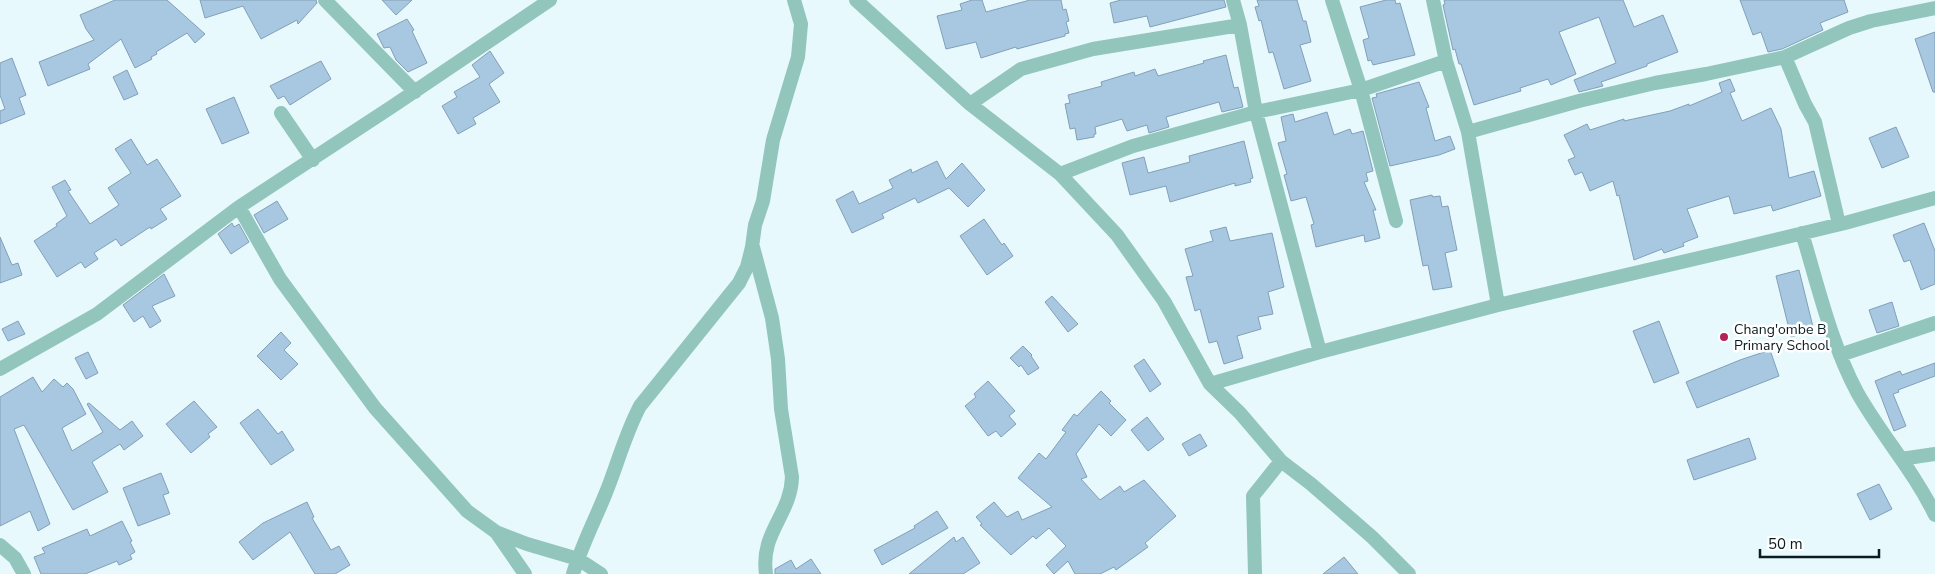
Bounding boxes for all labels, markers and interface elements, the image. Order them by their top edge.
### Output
place label: Chang'ombe B Primary School [1734,320,1830,355]
marker: Chang'ombe B Primary School [1718,331,1730,343]
scale bar [1760,526,1879,558]
text: 50 m [1768,534,1803,554]

